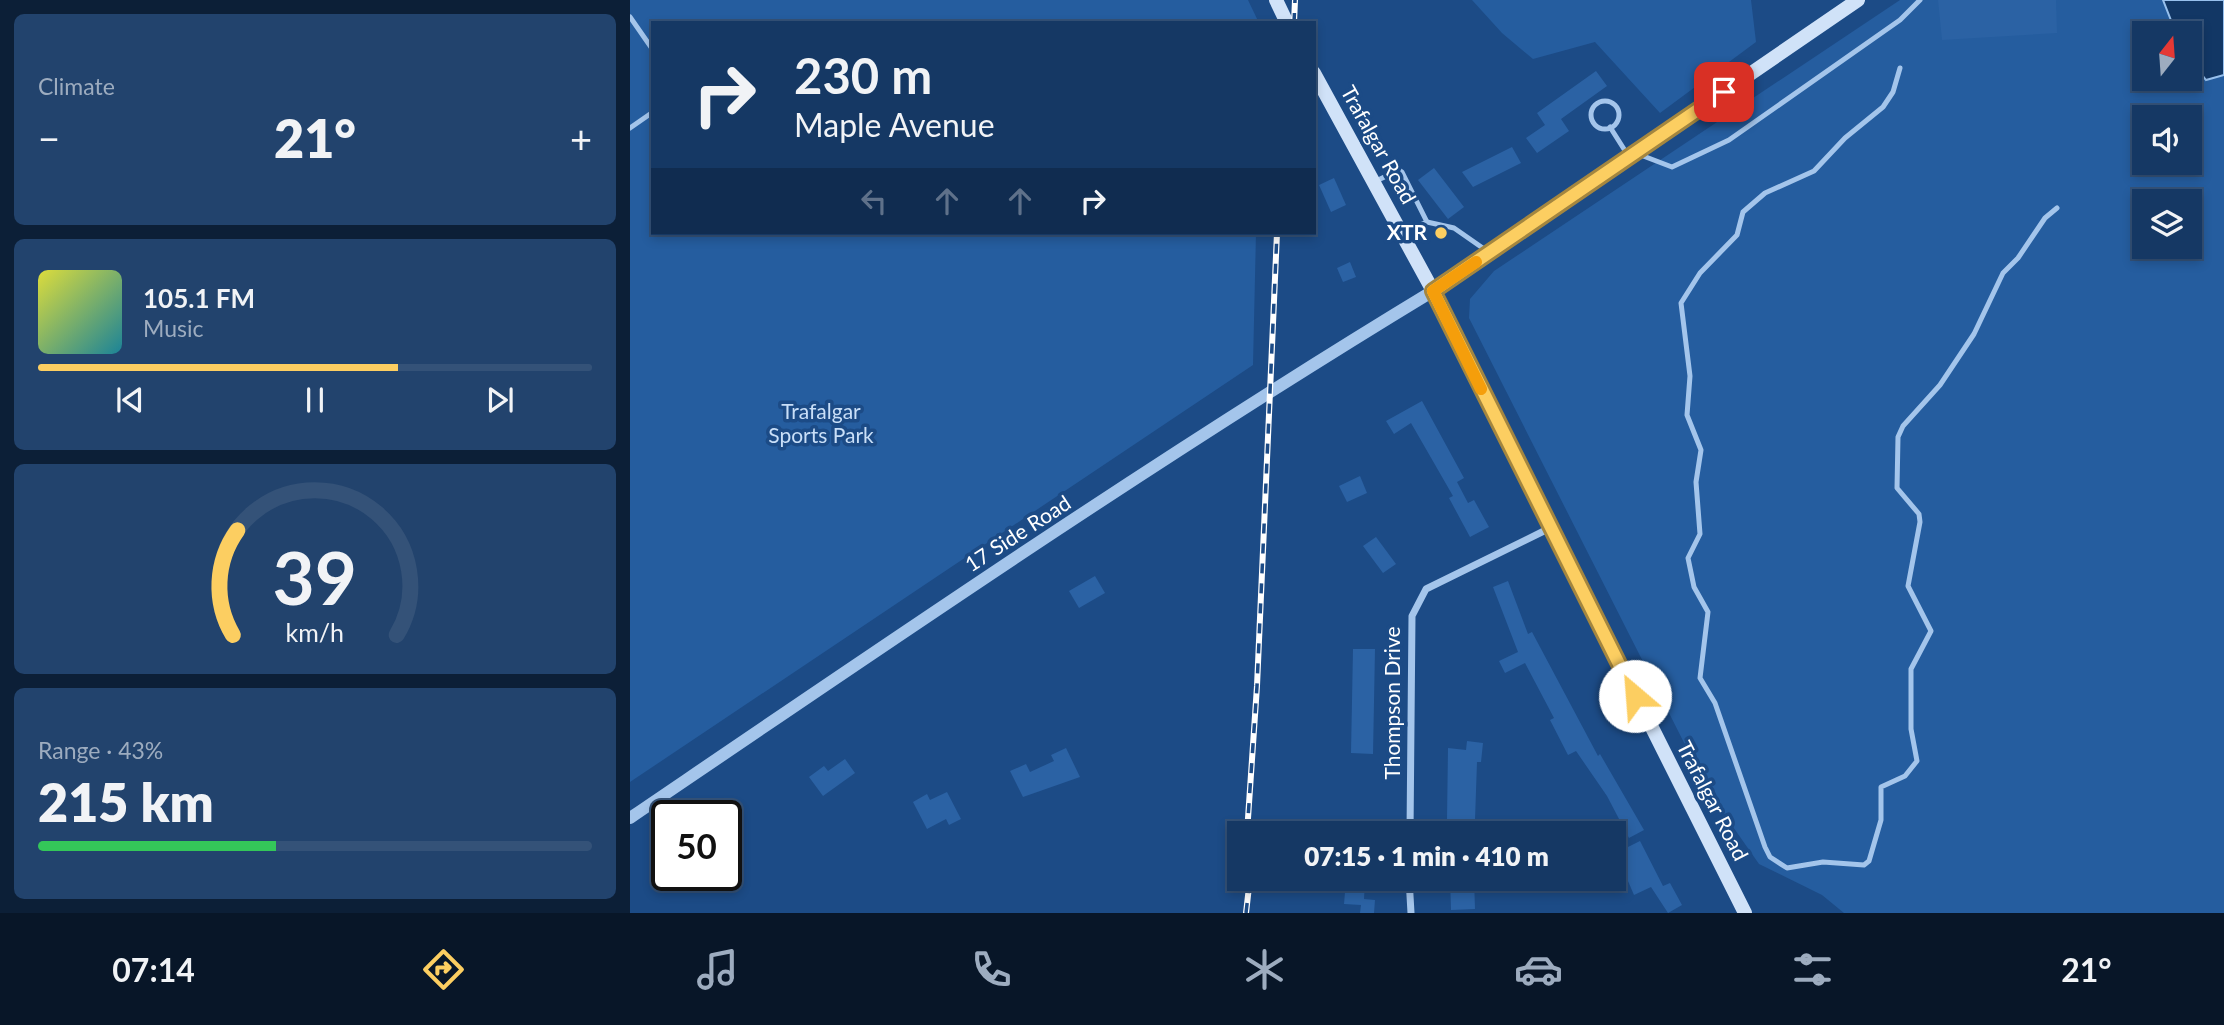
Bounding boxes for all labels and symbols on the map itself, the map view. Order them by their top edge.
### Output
north arrow [2132,21,2202,91]
pin [1694,62,1754,122]
street label: Trafalgar Road [1337,81,1422,208]
place label: XTR [1387,219,1427,244]
marker: XTR [1433,225,1449,241]
park label: Trafalgar Sports Park [768,398,874,447]
street label: 17 Side Road [960,489,1075,576]
street label: Thompson Drive [1379,626,1404,780]
position arrow [1598,659,1672,733]
street label: Trafalgar Road [1672,736,1754,864]
speed limit sign: 50 [651,800,742,891]

